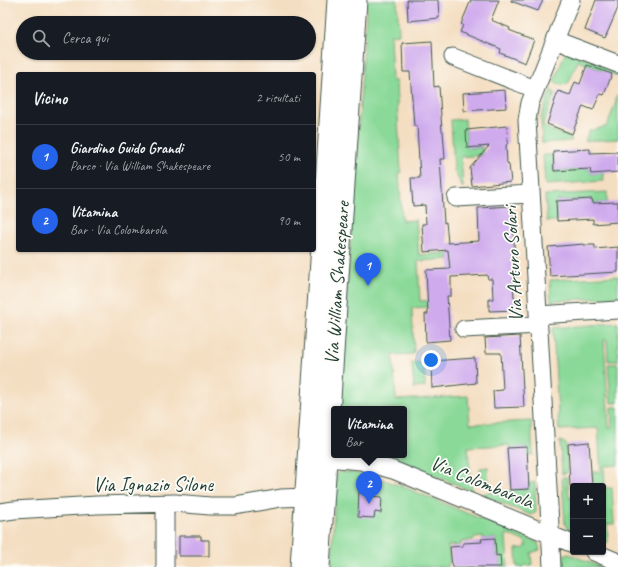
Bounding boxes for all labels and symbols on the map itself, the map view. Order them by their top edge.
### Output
street label: Via William Shakespeare [319,199,355,365]
street label: Via Arturo Solari [497,203,529,323]
pin: 1 [355,253,381,286]
your location [421,350,441,370]
street label: Via Colombarola [427,450,538,514]
pin: 2 [356,471,382,504]
street label: Via Ignazio Silone [93,472,214,497]

